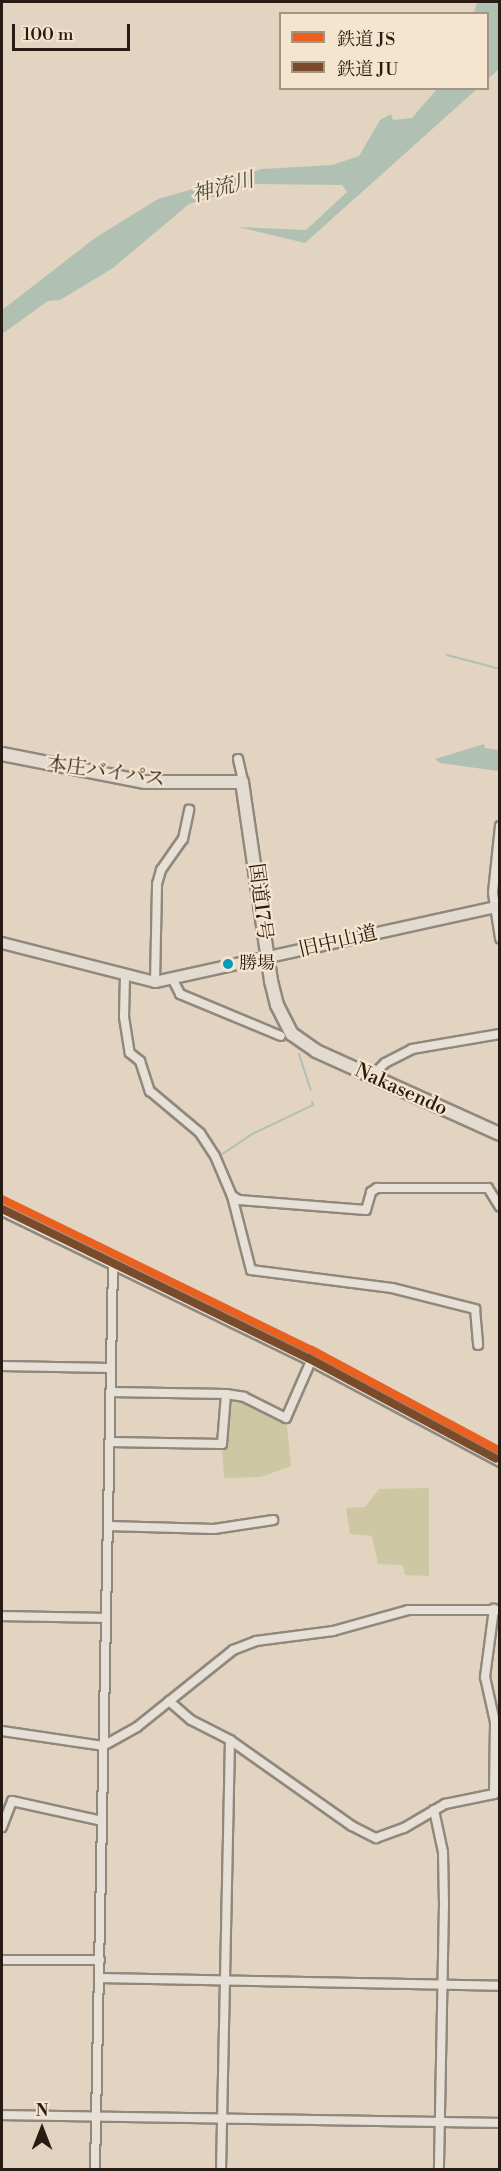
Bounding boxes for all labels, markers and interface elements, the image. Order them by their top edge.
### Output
scale bar [15,12,134,50]
legend [279,12,489,90]
text: 100 m [23,23,74,46]
text: 鉄道 JS [337,28,395,51]
text: 鉄道 JU [337,58,398,81]
water label: 神流川 [189,168,257,208]
street label: 本庄バイパス [45,752,167,792]
street label: 国道17号 [243,862,277,942]
street label: 旧中山道 [296,921,380,963]
place label: 勝場 [239,953,275,975]
marker: 勝場 [222,958,234,970]
street label: Nakasendo [351,1059,451,1121]
north arrow [12,2099,72,2159]
text: N [36,2101,48,2121]

